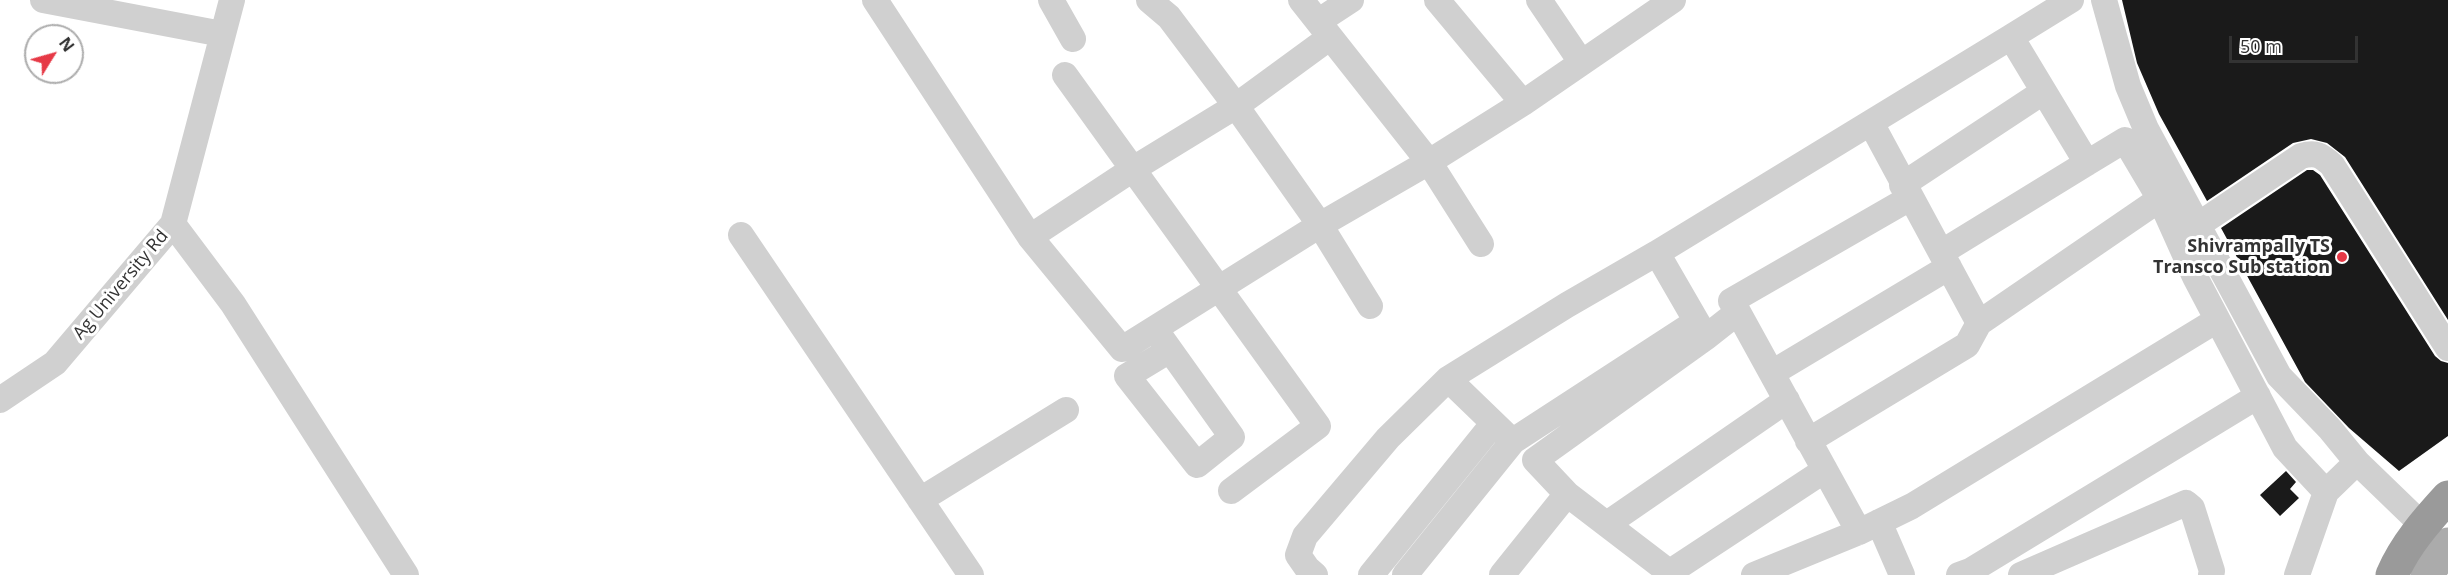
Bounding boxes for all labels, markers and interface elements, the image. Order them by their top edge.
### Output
north arrow [24,24,84,84]
scale bar [2232,24,2361,62]
text: N [54,33,79,56]
text: 50 m [2240,34,2282,58]
street label: Ag University Rd [69,226,173,344]
place label: Shivrampally TS Transco Sub station [2153,236,2330,278]
marker: Shivrampally TS Transco Sub station [2335,250,2349,264]

